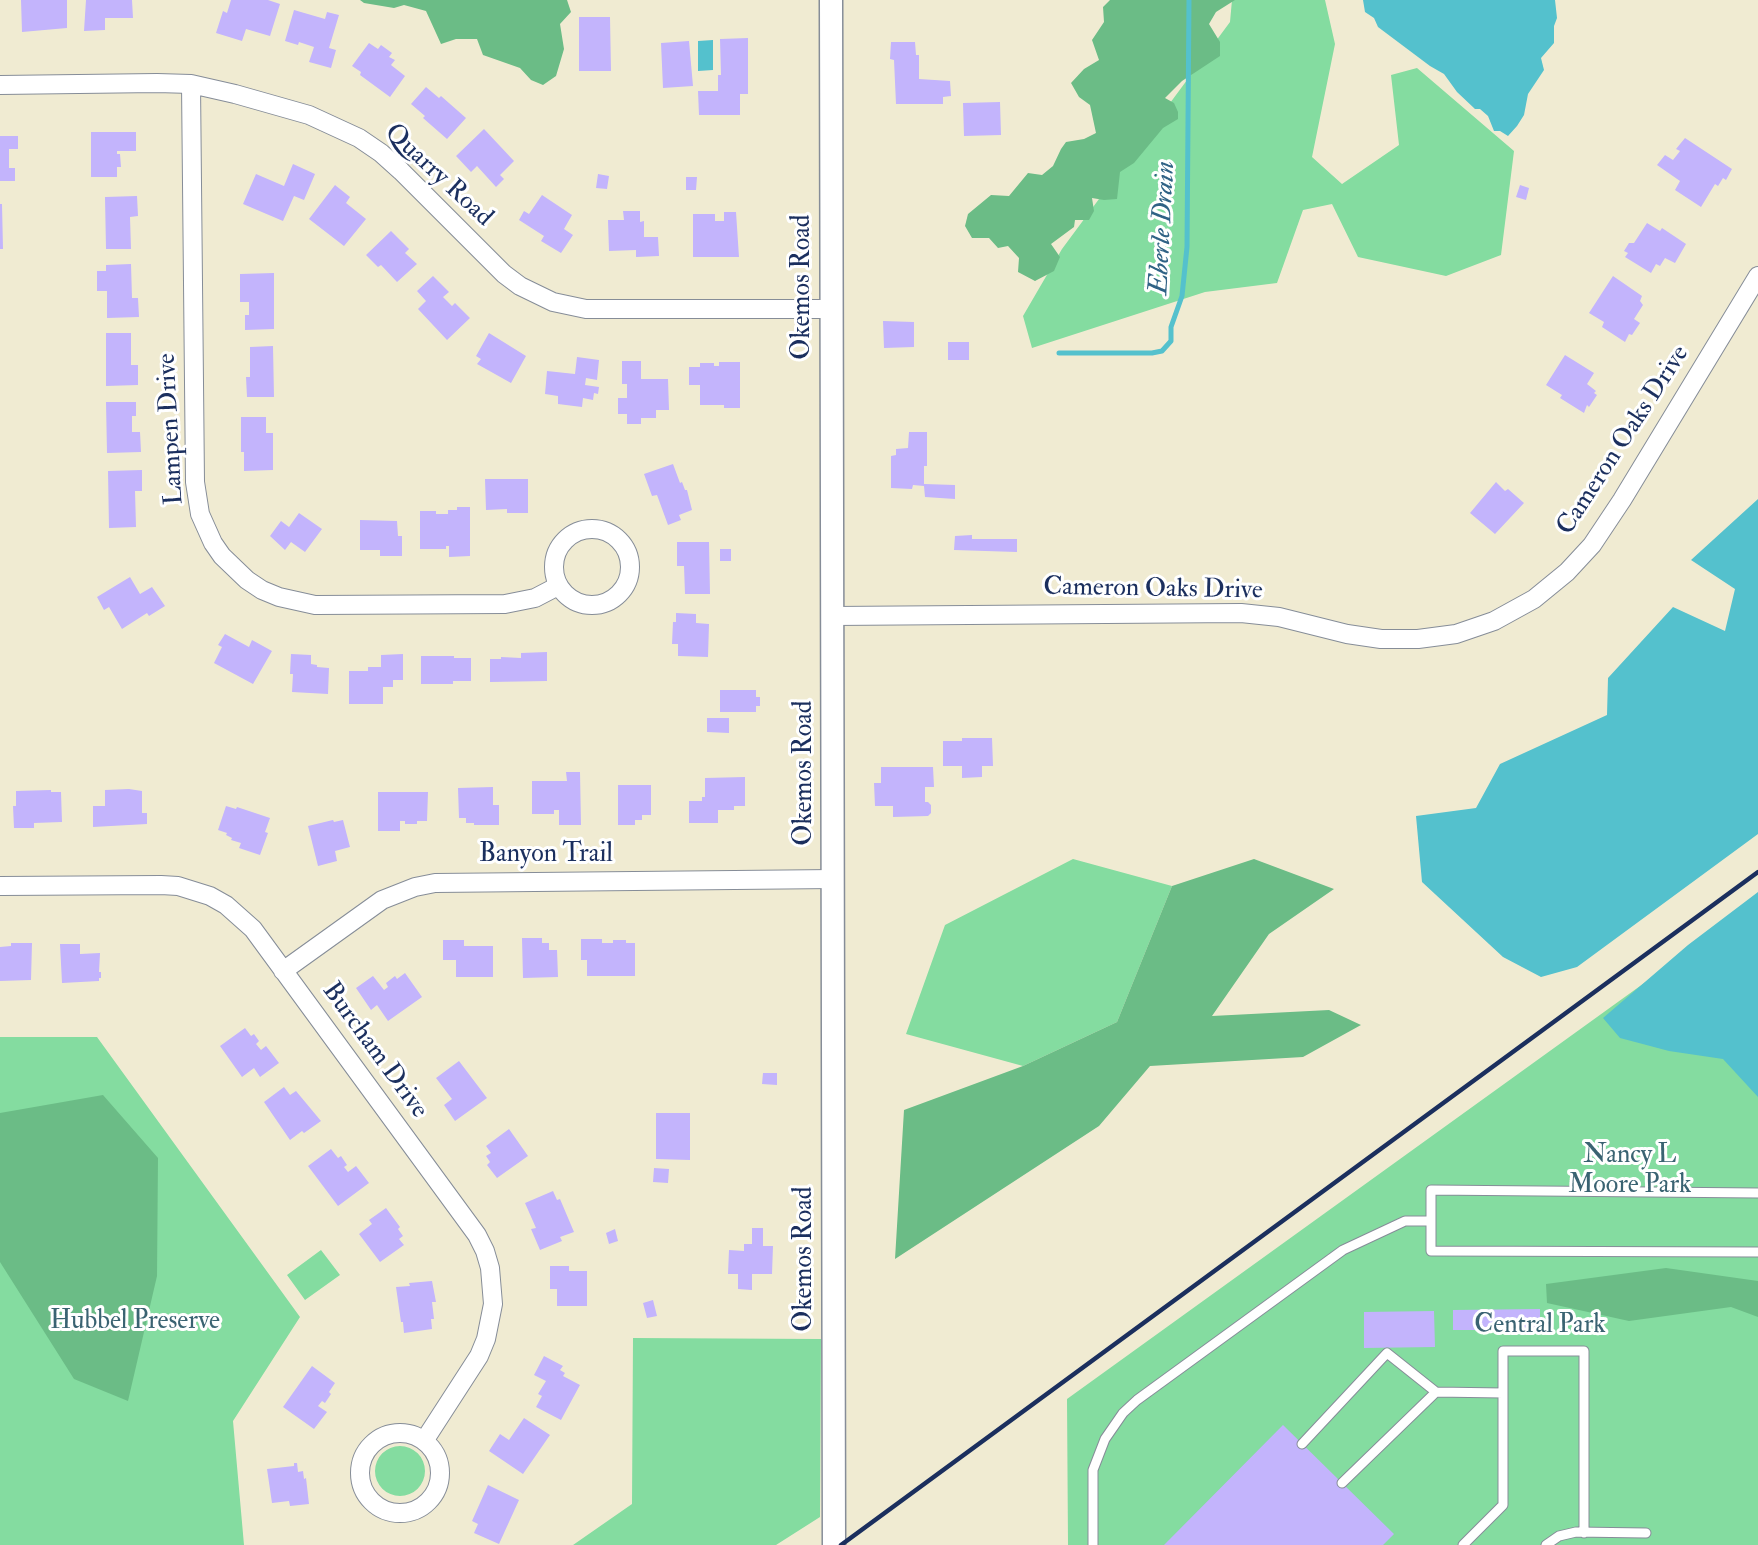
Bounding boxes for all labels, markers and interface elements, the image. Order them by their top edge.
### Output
street label: Quarry Road [377,118,499,234]
water label: Eberle Drain [1144,160,1184,296]
street label: Okemos Road [787,214,819,360]
street label: Cameron Oaks Drive [1551,340,1697,542]
street label: Lampen Drive [152,352,192,506]
street label: Cameron Oaks Drive [1043,572,1263,608]
street label: Okemos Road [789,700,821,846]
street label: Banyon Trail [479,839,613,871]
street label: Burcham Drive [314,977,434,1125]
park label: Nancy L Moore Park [1569,1140,1691,1202]
street label: Okemos Road [789,1186,821,1332]
park label: Hubbel Preserve [50,1306,220,1338]
park label: Central Park [1474,1310,1606,1342]

